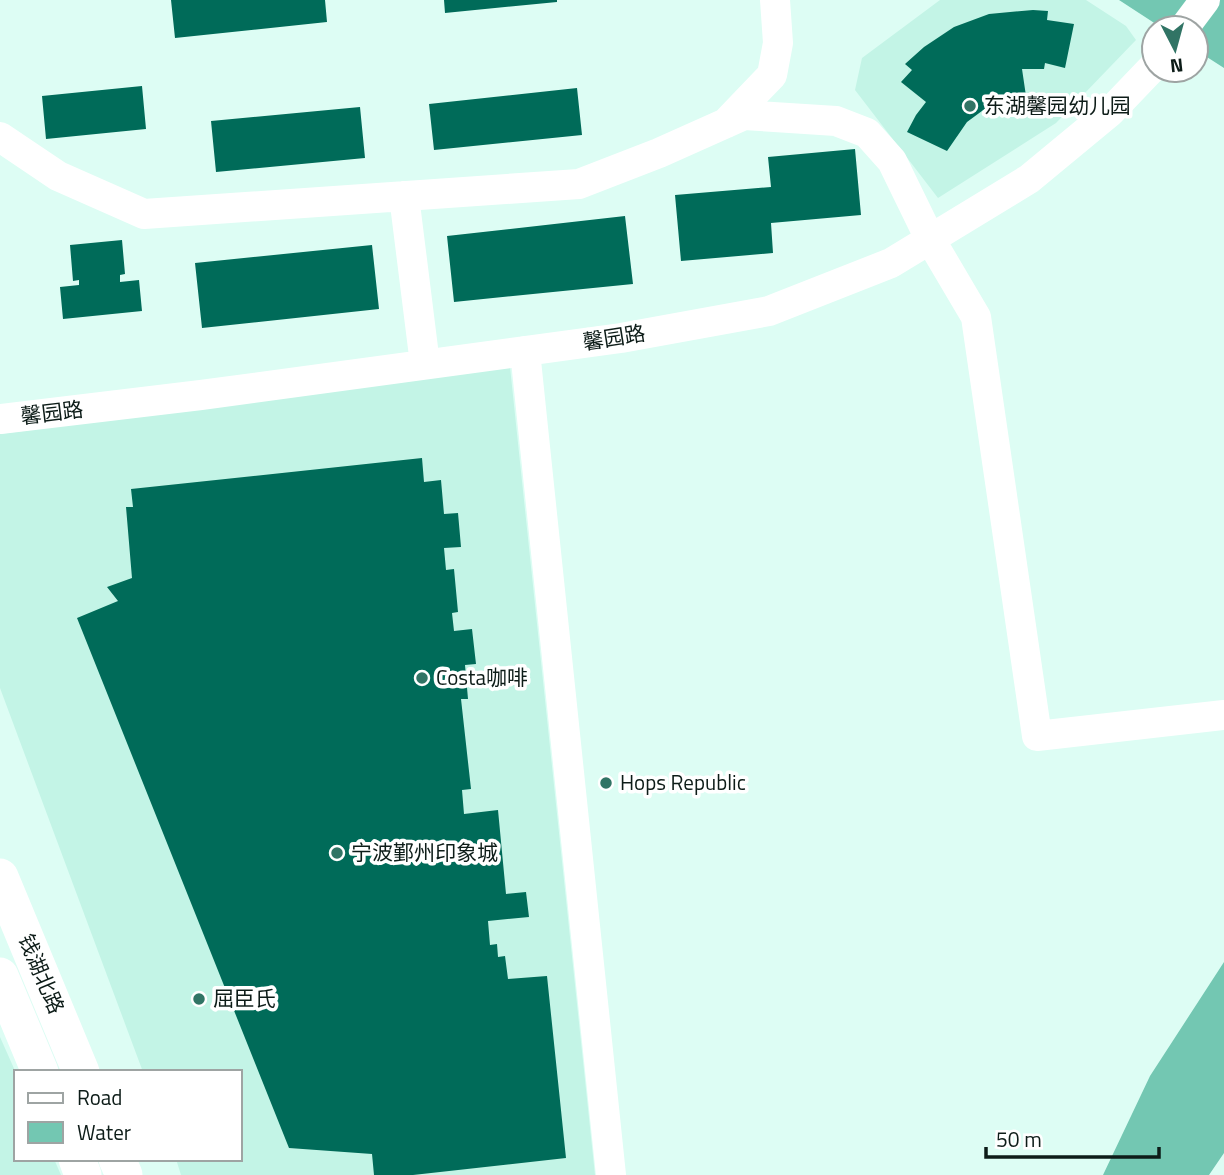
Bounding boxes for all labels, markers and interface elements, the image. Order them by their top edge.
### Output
north arrow [1140,14,1210,84]
text: N [1169,51,1185,82]
place label: 东湖馨园幼儿园 [984,89,1131,121]
marker: 东湖馨园幼儿园 [962,98,978,114]
street label: 馨园路 [580,316,647,358]
street label: 馨园路 [19,392,85,432]
place label: Costa咖啡 [436,661,528,693]
marker: Costa咖啡 [414,670,430,686]
place label: Hops Republic [620,766,746,798]
marker: Hops Republic [598,775,614,791]
place label: 宁波鄞州印象城 [351,836,498,868]
marker: 宁波鄞州印象城 [329,845,345,861]
street label: 钱湖北路 [11,929,73,1019]
place label: 屈臣氏 [213,982,276,1014]
marker: 屈臣氏 [191,991,207,1007]
legend [14,1070,242,1161]
text: Road [77,1081,122,1113]
text: Water [77,1116,131,1148]
scale bar [986,1116,1159,1160]
text: 50 m [996,1123,1042,1155]

